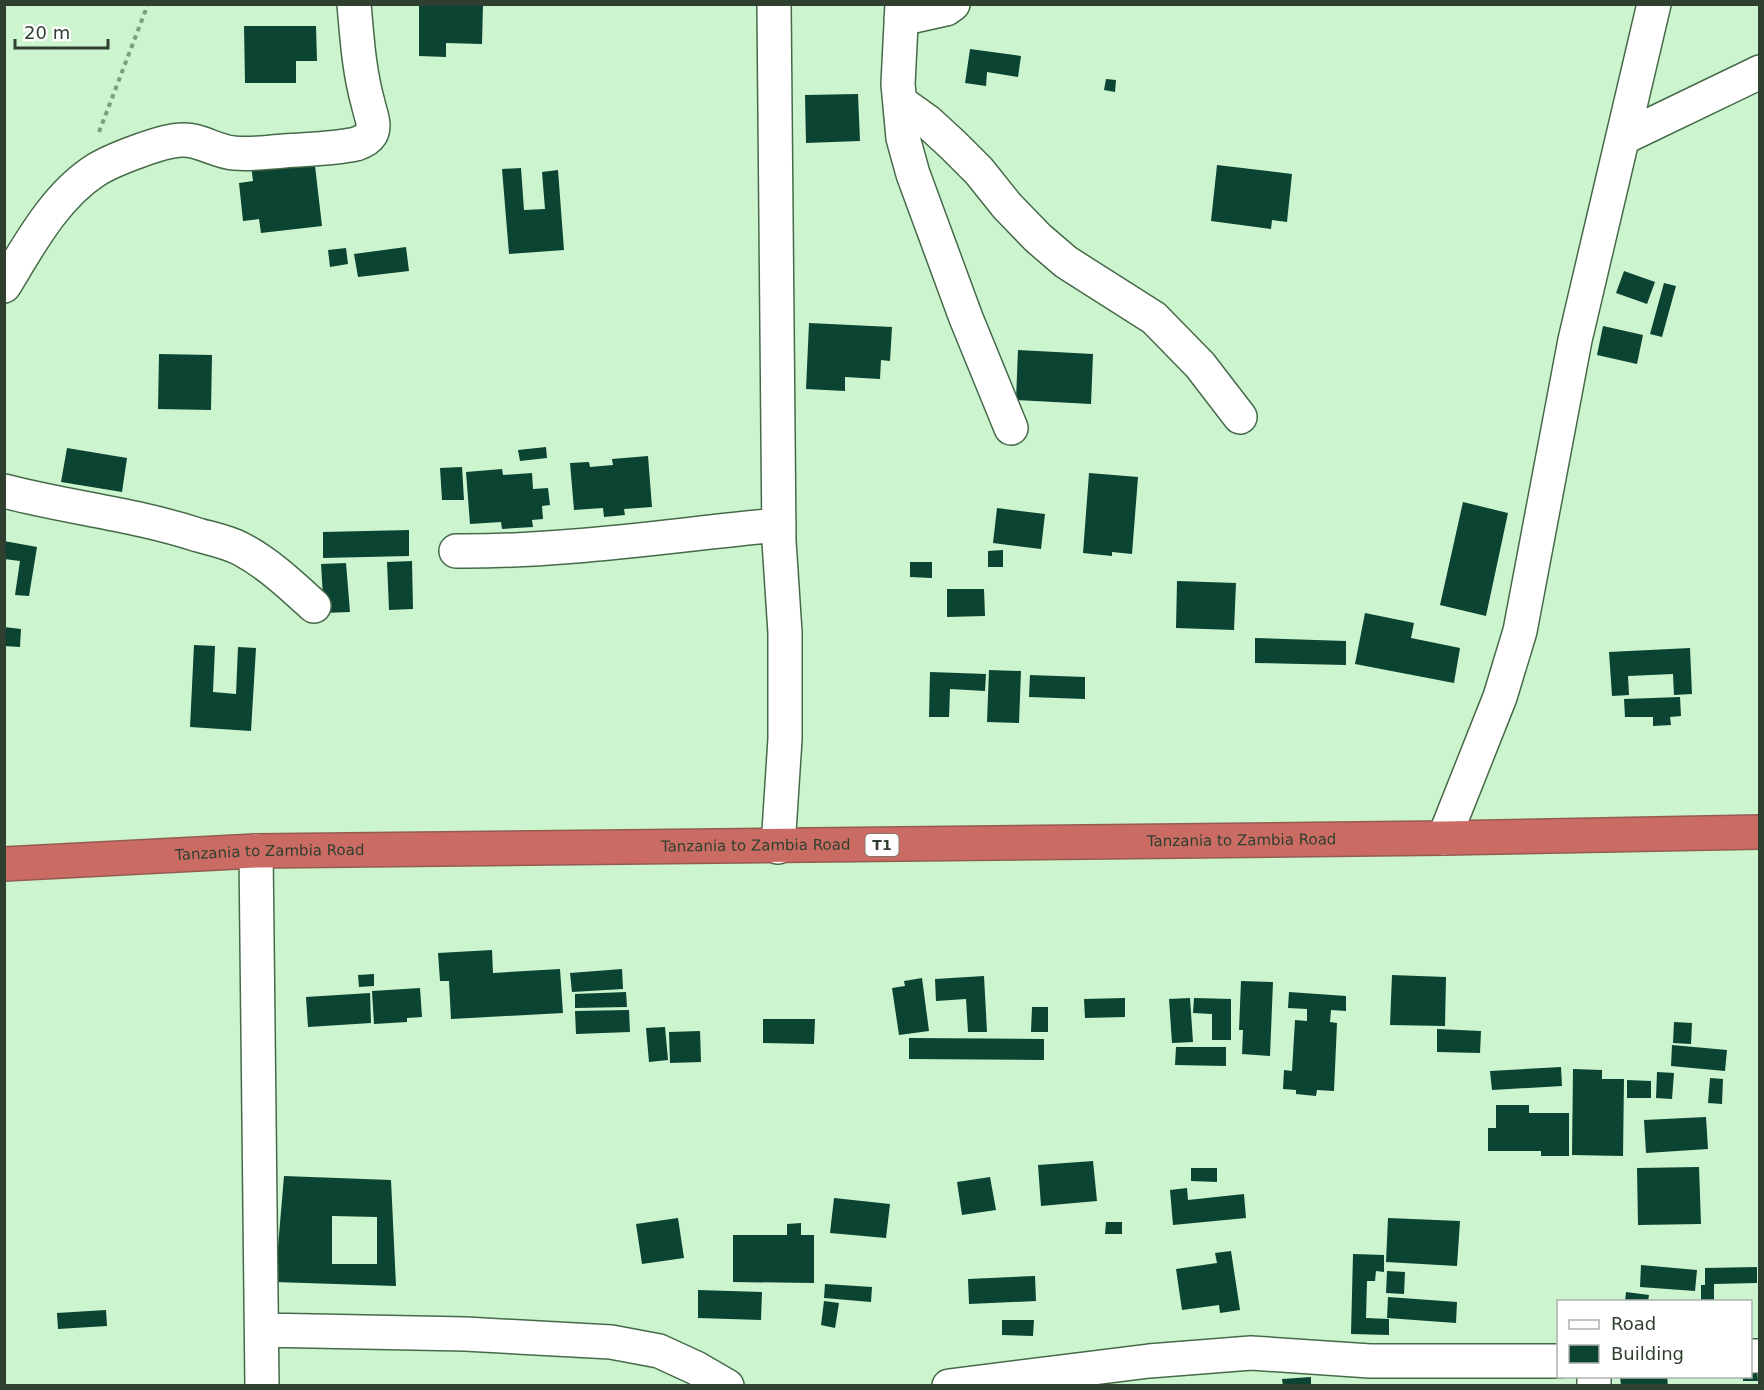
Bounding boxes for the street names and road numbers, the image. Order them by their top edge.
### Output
street label: Tanzania to Zambia Road [1146,830,1336,850]
road number: T1 [866,834,898,856]
street label: Tanzania to Zambia Road [660,835,850,856]
street label: Tanzania to Zambia Road [174,841,364,864]

